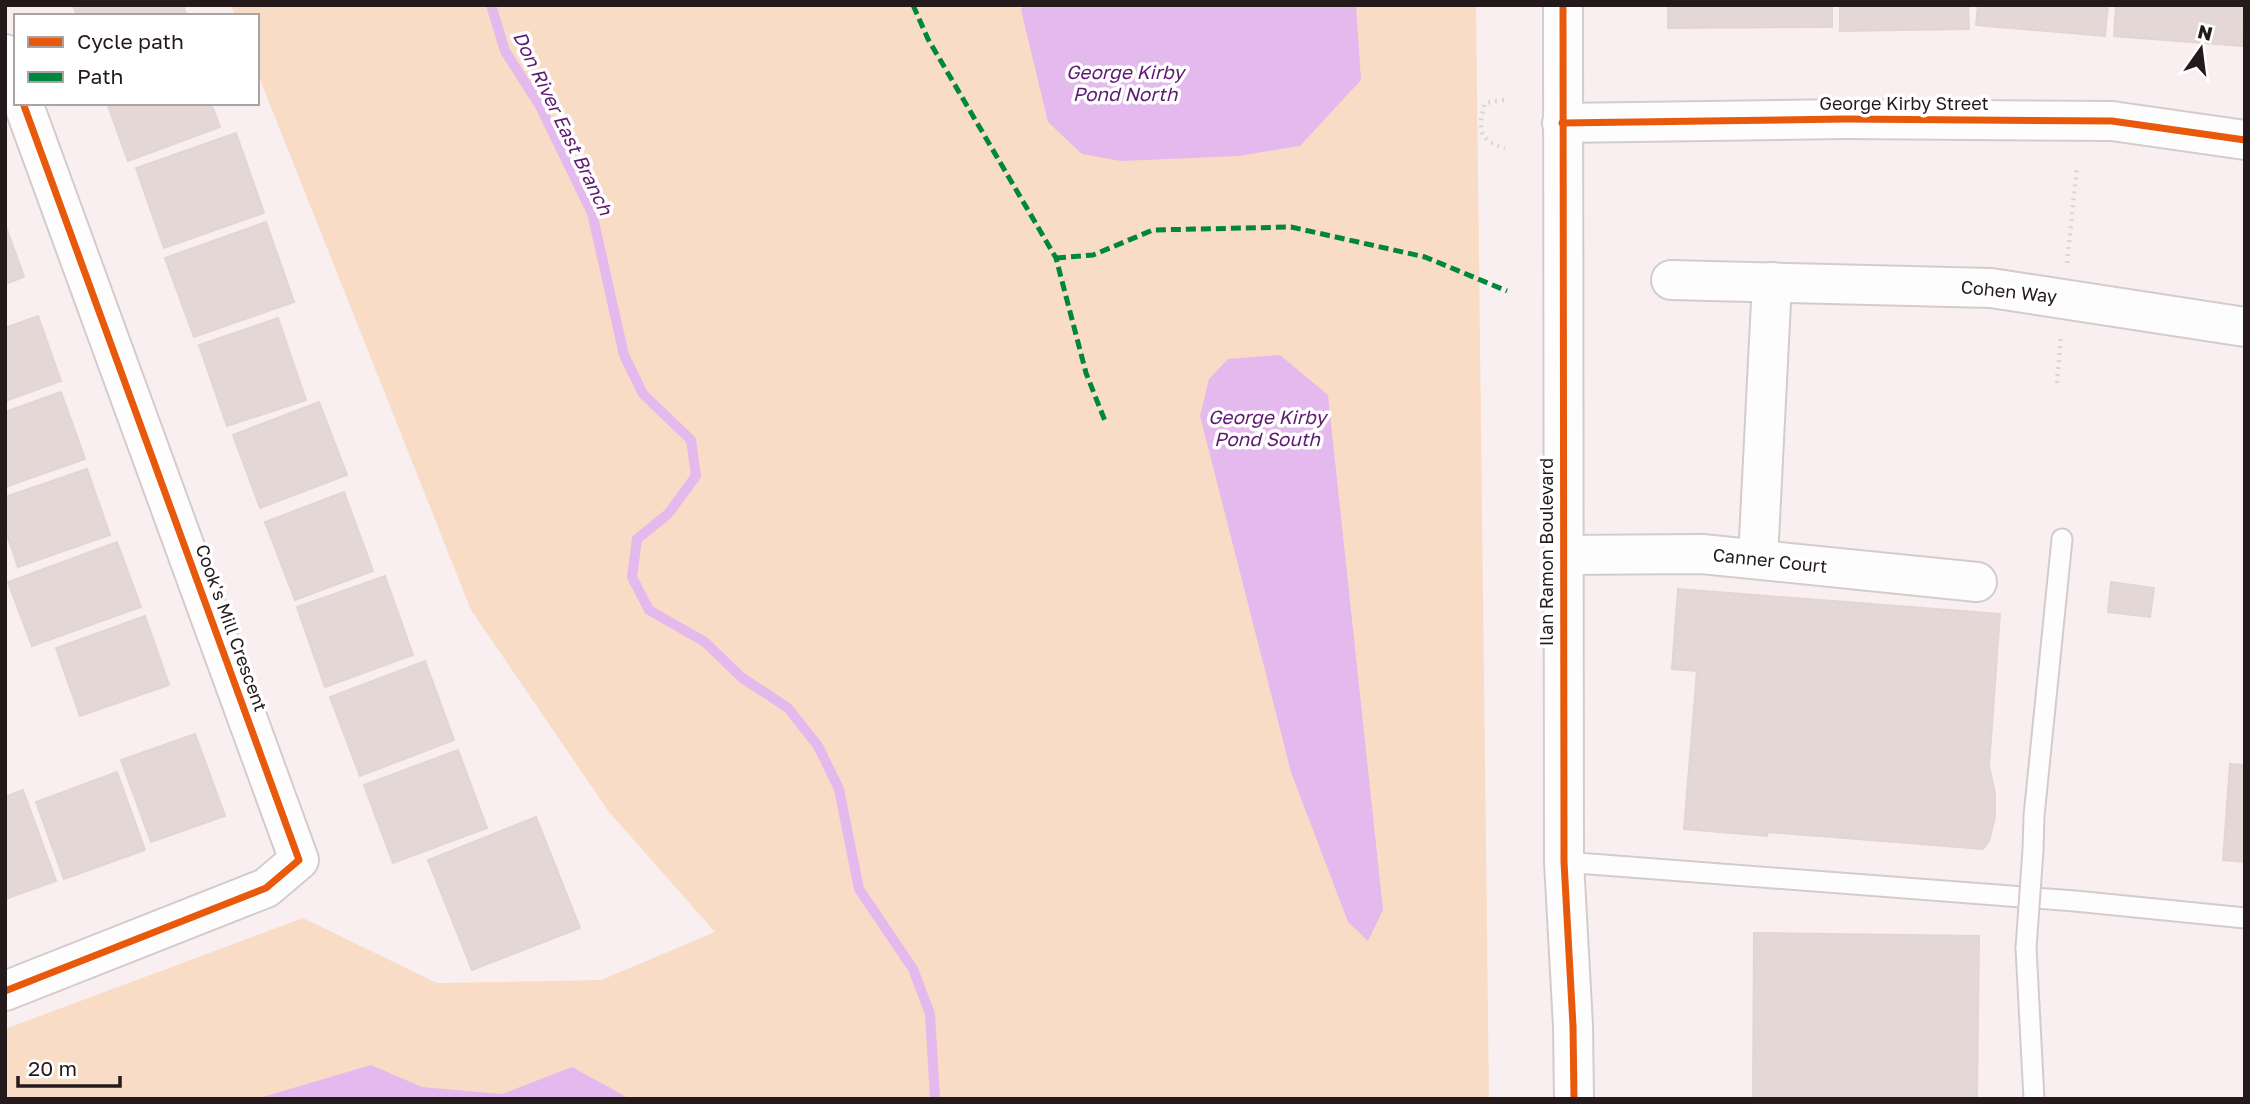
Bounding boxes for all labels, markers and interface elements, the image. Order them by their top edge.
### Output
legend [14,14,259,105]
north arrow [2166,14,2236,84]
text: N [2195,19,2215,45]
water label: Don River East Branch [509,27,619,220]
text: Cycle path [77,28,184,54]
water label: George Kirby Pond North [1066,60,1186,105]
text: Path [77,63,124,89]
street label: George Kirby Street [1819,92,1989,114]
street label: Cohen Way [1960,275,2058,307]
water label: George Kirby Pond South [1208,405,1328,450]
street label: Ilan Ramon Boulevard [1535,458,1557,646]
street label: Cook's Mill Crescent [191,541,272,714]
street label: Canner Court [1712,543,1828,577]
scale bar [18,1044,119,1088]
text: 20 m [28,1055,77,1081]

